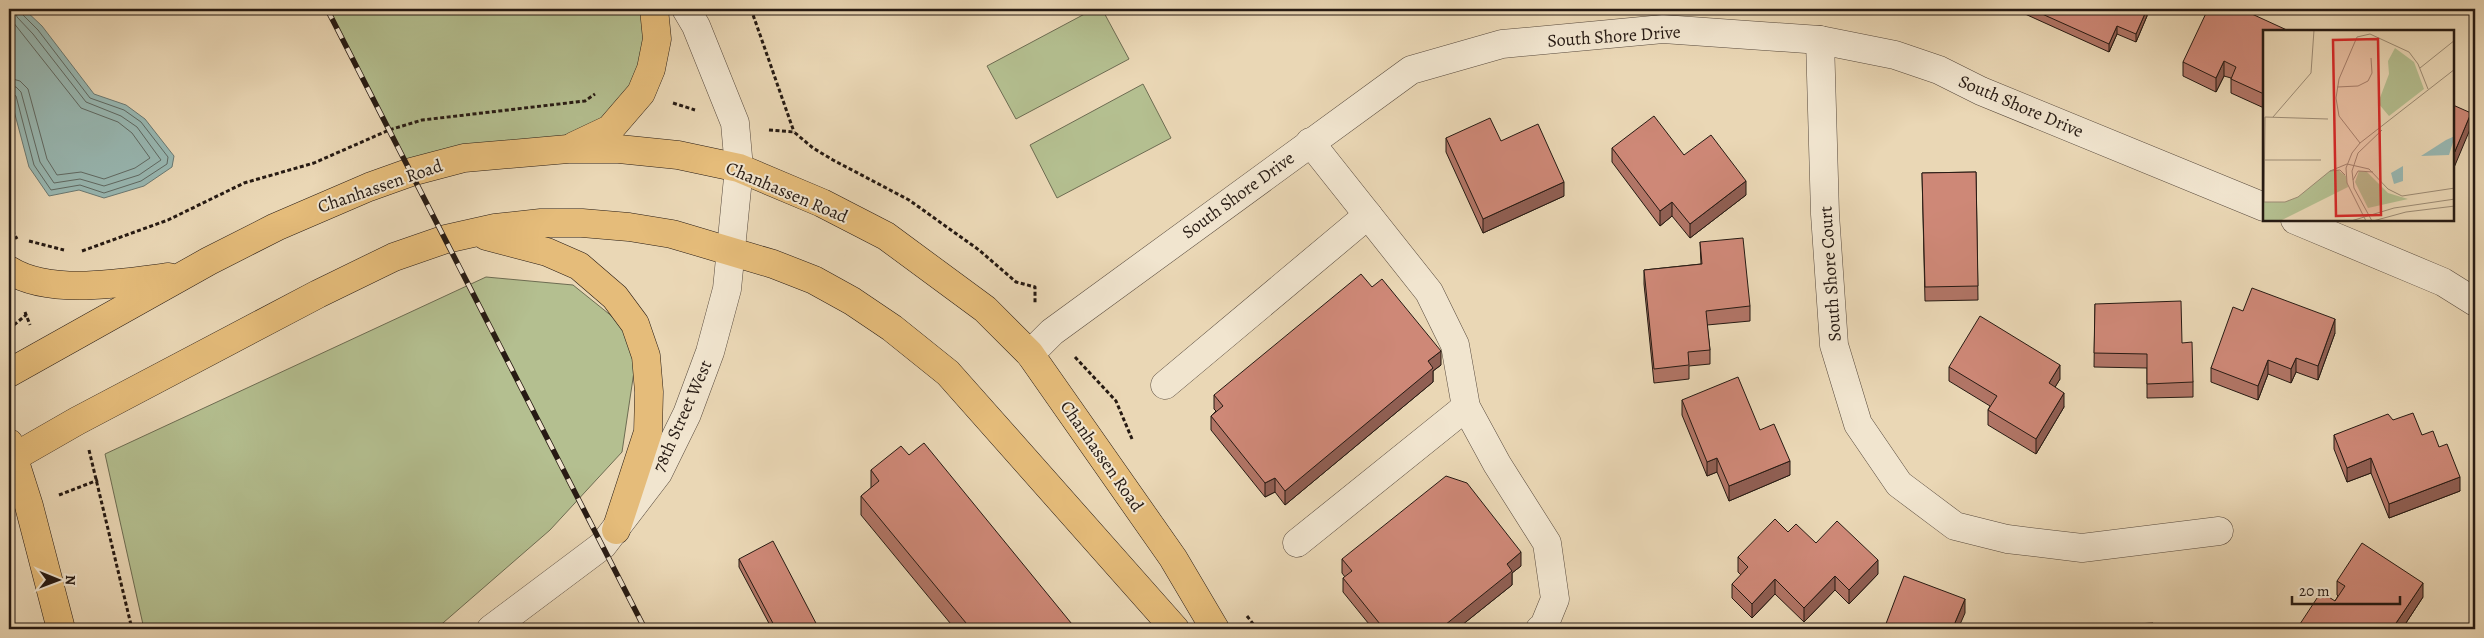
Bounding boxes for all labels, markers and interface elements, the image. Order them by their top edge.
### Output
street label: South Shore Drive [1546,19,1682,53]
inset map [2263,30,2454,221]
street label: South Shore Drive [1955,69,2087,143]
street label: South Shore Drive [1177,146,1299,244]
street label: Chanhassen Road [314,153,446,219]
street label: Chanhassen Road [722,155,852,229]
street label: South Shore Court [1813,205,1847,343]
street label: 78th Street West [647,356,717,476]
street label: Chanhassen Road [1055,396,1149,517]
north arrow [32,556,82,606]
scale bar [2292,573,2399,605]
text: N [61,575,80,585]
text: 20 m [2299,581,2330,601]

